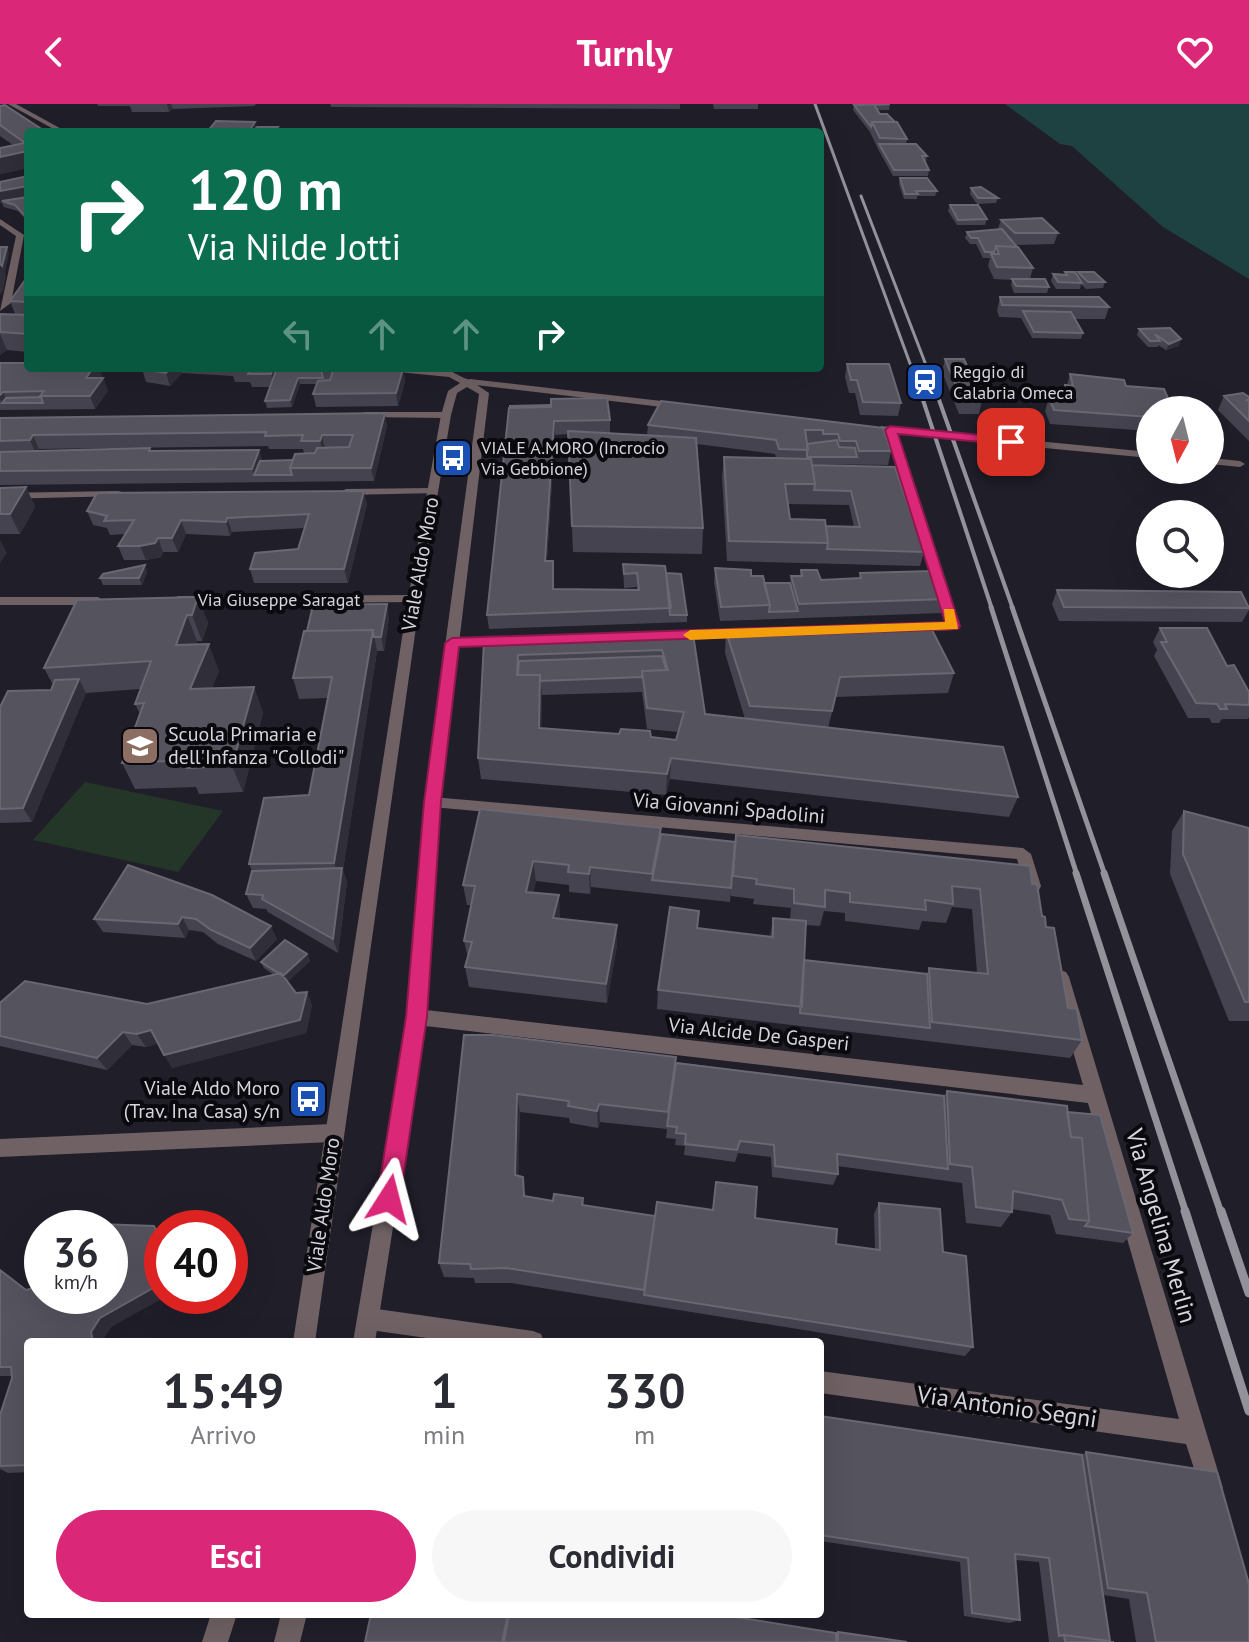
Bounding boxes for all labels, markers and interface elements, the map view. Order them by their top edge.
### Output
text: Turnly [576,29,673,76]
icon: back [32,30,76,74]
icon: heart [1173,30,1217,74]
text: 120 m [188,153,343,225]
icon: right [56,160,160,264]
text: Via Nilde Jotti [188,223,401,270]
icon: left [276,312,320,356]
icon: ahead [360,312,404,356]
icon: ahead [444,312,488,356]
icon: right [528,312,572,356]
place label: Reggio di Calabria Omeca [953,360,1073,404]
station icon: Reggio di Calabria Omeca [904,361,946,403]
north arrow [1136,396,1224,484]
map controls [1136,396,1224,588]
pin [977,408,1045,476]
icon: arrive [989,420,1033,464]
place label: VIALE A.MORO (Incrocio Via Gebbione) [480,436,665,480]
bus stop icon: VIALE A.MORO (Incrocio Via Gebbione) [432,437,474,479]
street label: Viale Aldo Moro [395,495,445,634]
button: search [1136,500,1224,588]
street label: Via Giuseppe Saragat [197,588,360,611]
place label: Scuola Primaria e dell'Infanza "Collodi" [168,721,344,770]
school or university icon: Scuola Primaria e dell'Infanza "Collodi" [119,725,161,767]
street label: Via Giovanni Spadolini [631,787,826,829]
street label: Via Alcide De Gasperi [666,1011,851,1056]
place label: Viale Aldo Moro (Trav. Ina Casa) s/n [124,1075,280,1124]
bus stop icon: Viale Aldo Moro (Trav. Ina Casa) s/n [287,1078,329,1120]
street label: Via Angelina Merlin [1119,1124,1204,1327]
street label: Viale Aldo Moro [301,1136,345,1275]
position arrow [347,1157,431,1241]
speed limit sign: 40 [144,1210,248,1314]
text: 36 [53,1226,99,1278]
text: km/h [54,1269,98,1295]
text: 15:49 [163,1359,284,1421]
text: 1 [430,1359,458,1421]
text: 330 [604,1359,685,1421]
street label: Via Antonio Segni [914,1378,1099,1434]
text: Arrivo [190,1418,256,1451]
text: min [423,1418,465,1451]
text: m [634,1418,655,1451]
button: Esci [56,1510,416,1602]
button: Condividi [432,1510,792,1602]

